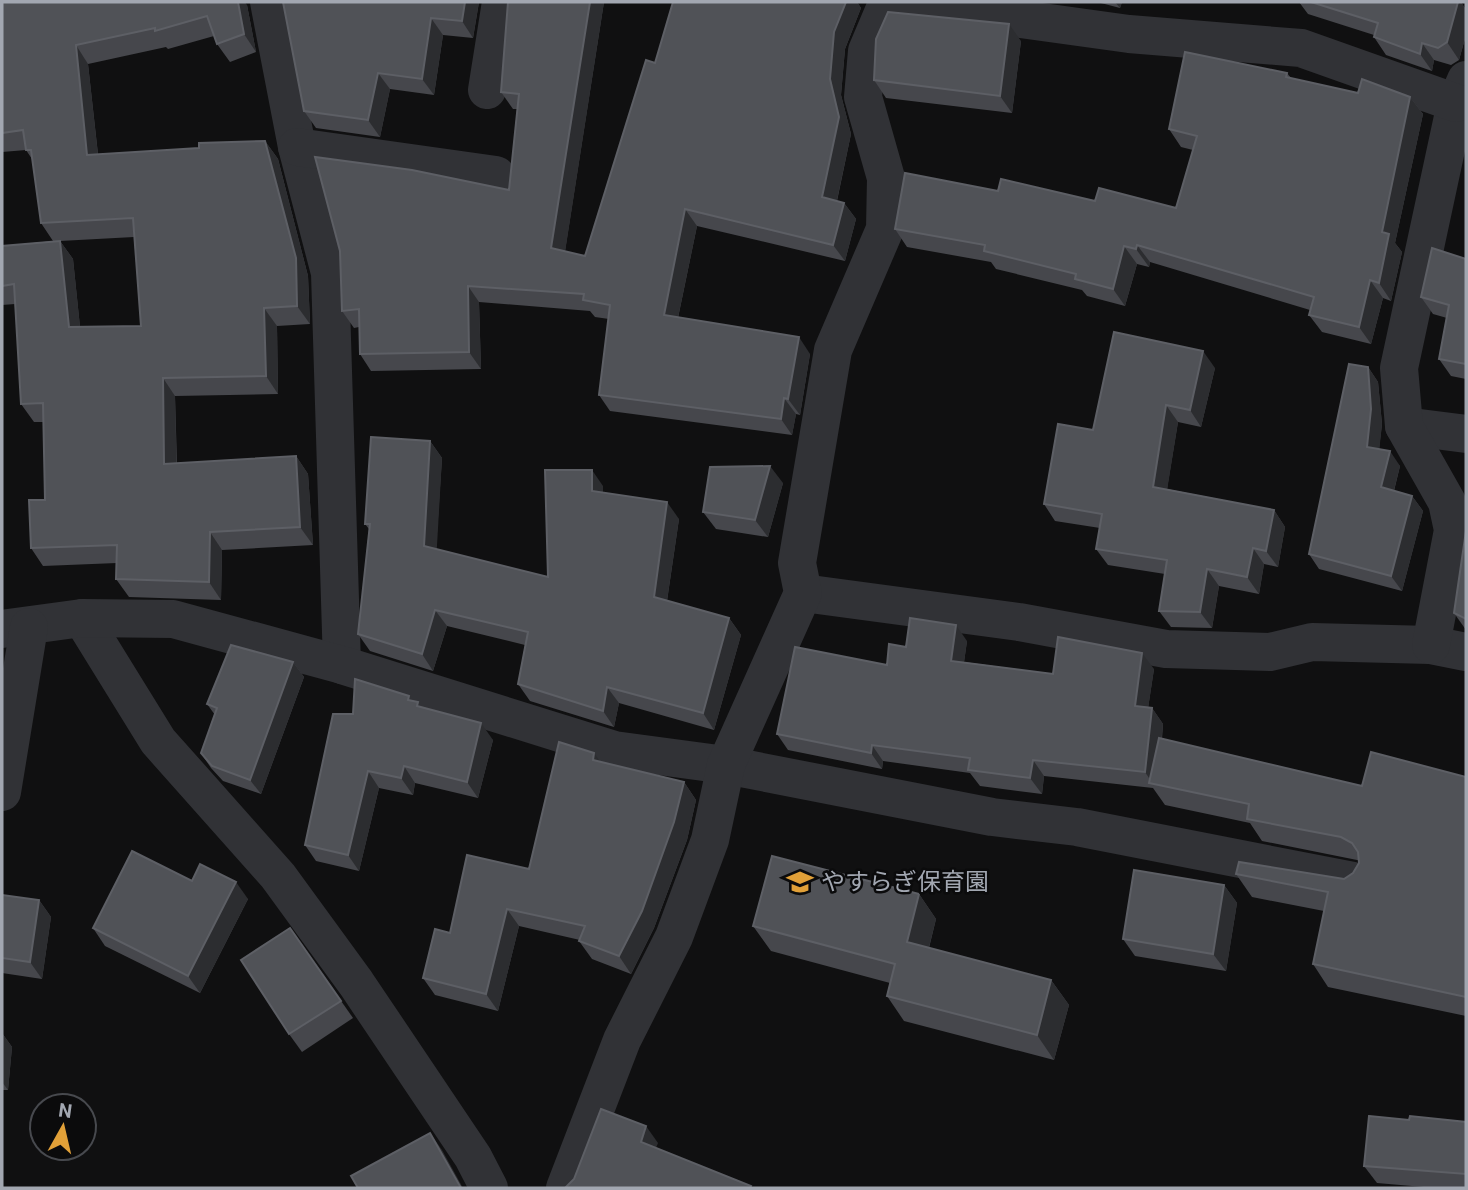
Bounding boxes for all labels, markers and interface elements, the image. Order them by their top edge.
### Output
school or university icon: やすらぎ保育園 [785,867,815,897]
place label: やすらぎ保育園 [821,868,989,896]
north arrow [28,1092,98,1162]
text: N [57,1098,74,1123]

